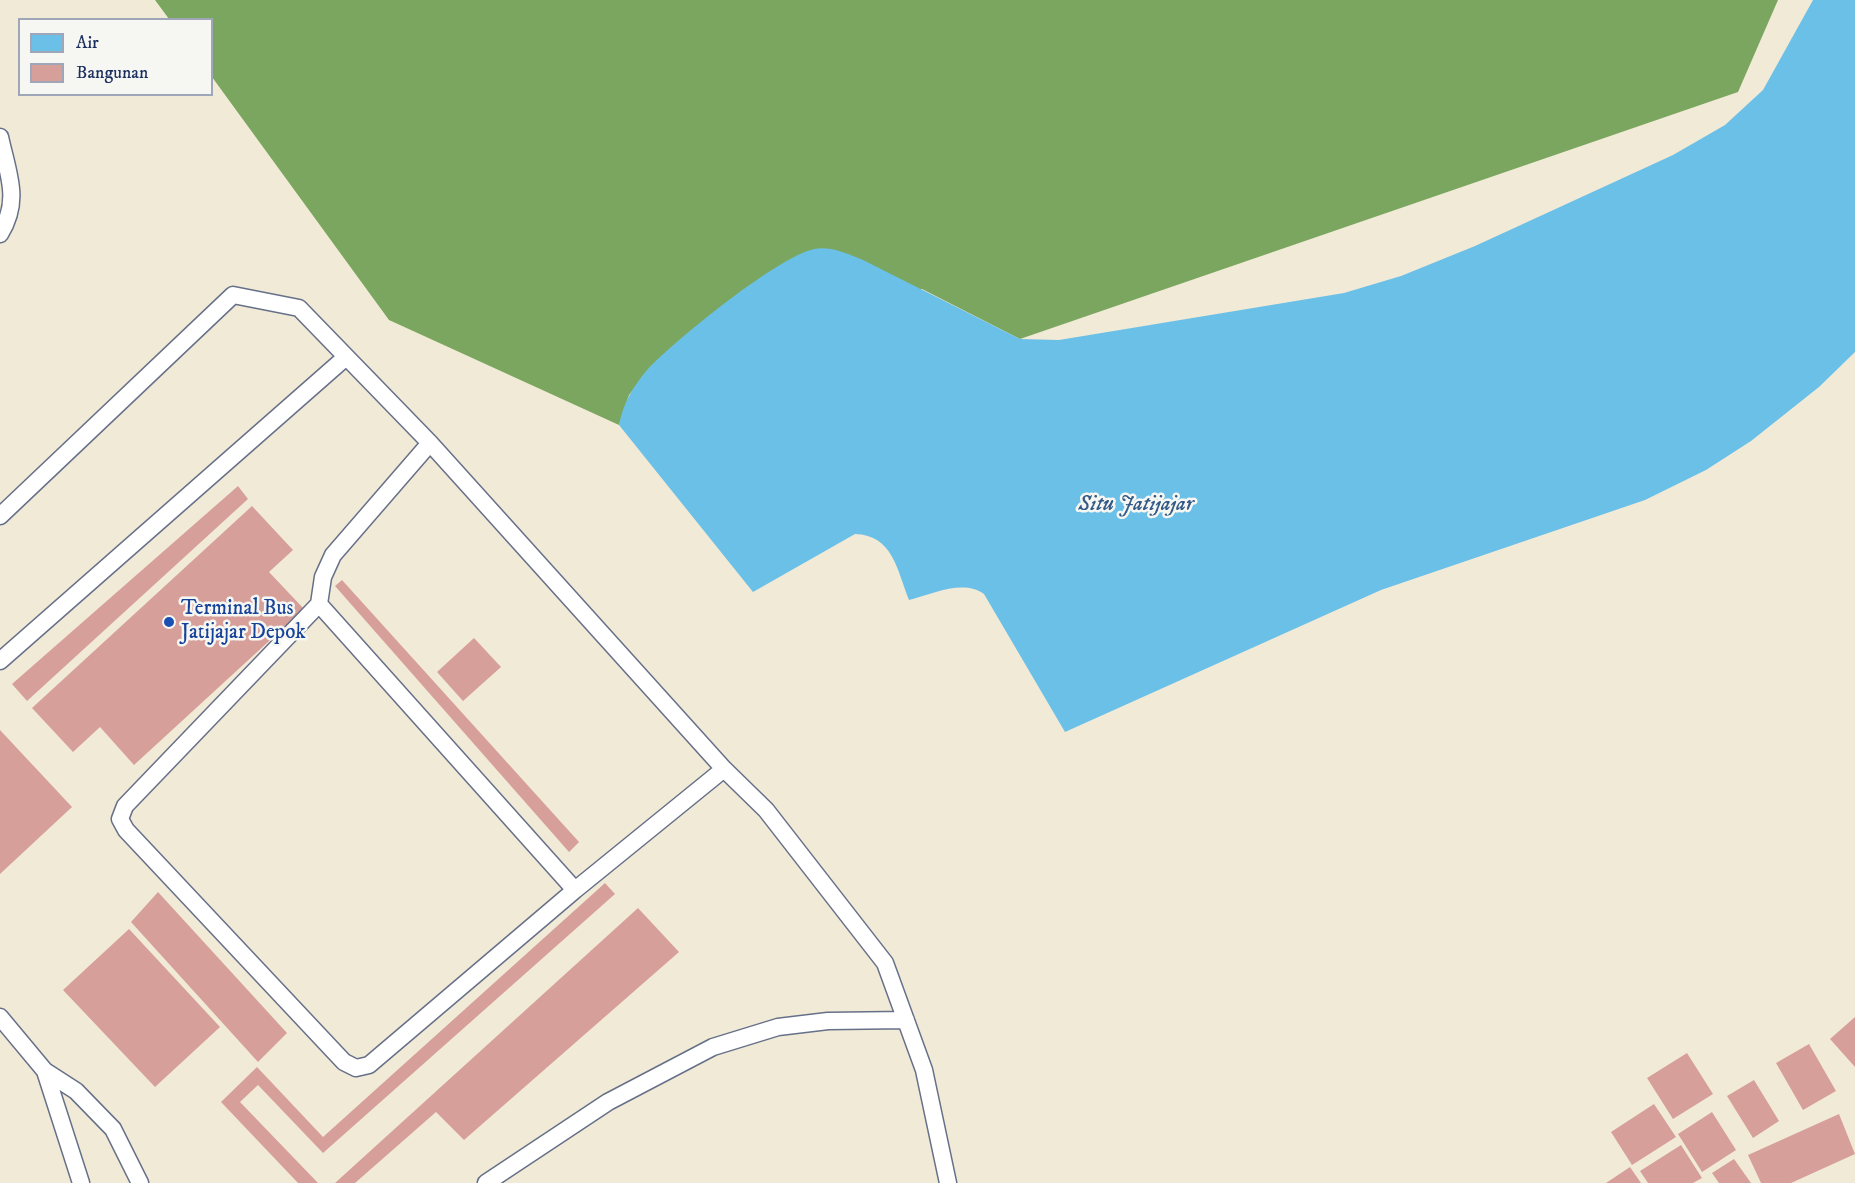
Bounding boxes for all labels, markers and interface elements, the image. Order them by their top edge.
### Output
legend [18,18,213,96]
text: Air [76,32,99,54]
text: Bangunan [76,62,148,84]
water label: Situ Jatijajar [1078,492,1194,518]
place label: Terminal Bus Jatijajar Depok [181,597,306,647]
marker: Terminal Bus Jatijajar Depok [162,615,176,629]

